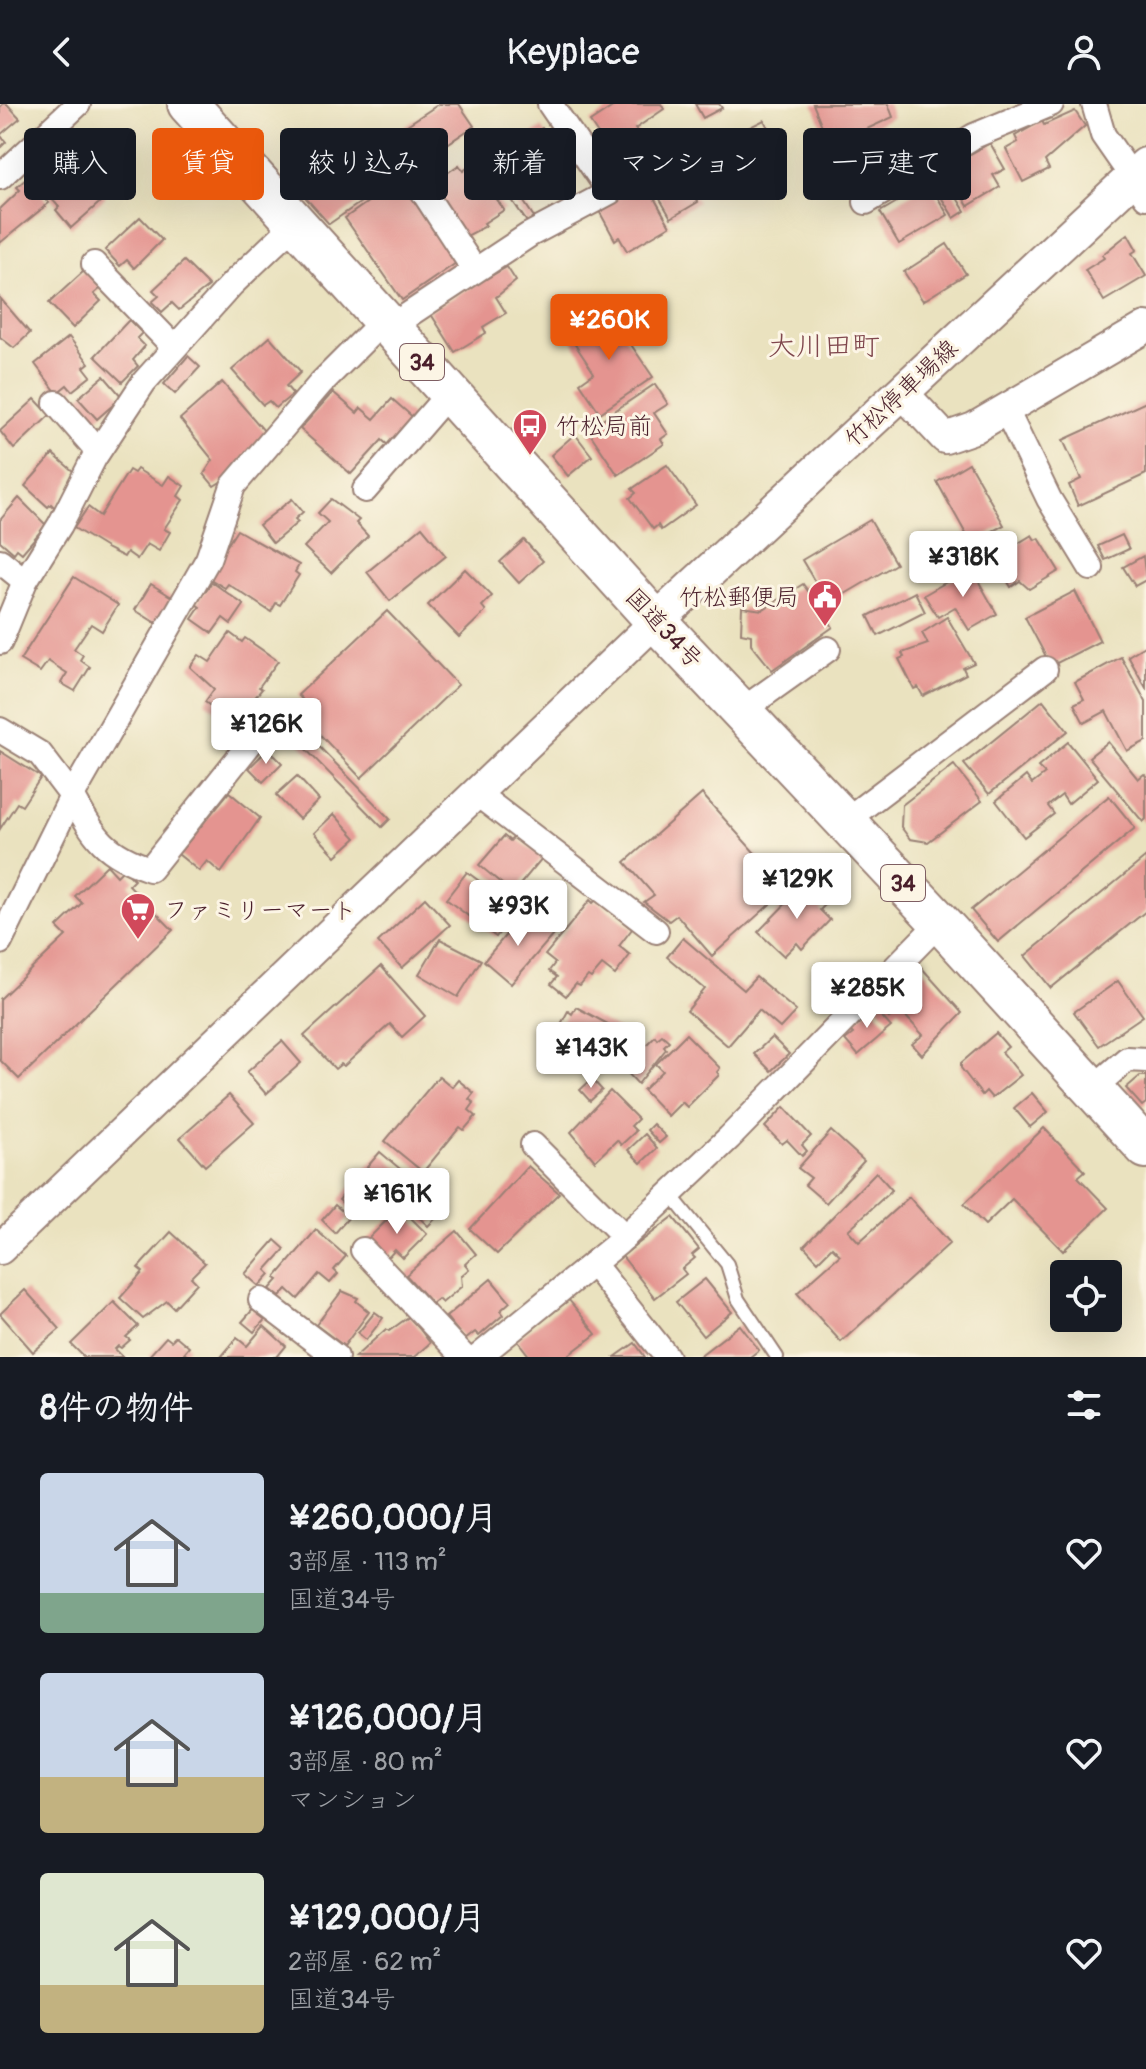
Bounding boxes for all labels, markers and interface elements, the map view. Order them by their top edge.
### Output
icon: back [40,30,84,74]
text: Keyplace [506,30,640,75]
icon: person [1062,30,1106,74]
chip: 購入 [24,128,136,200]
chip: 賃貸 [152,128,264,200]
chip: 絞り込み [280,128,448,200]
chip: 新着 [464,128,576,200]
chip: マンション [592,128,787,200]
chip: 一戸建て [803,128,971,200]
pin: ¥260K [553,294,665,362]
text: ¥260K [568,304,650,336]
district label: 大川田町 [768,329,880,364]
street label: 竹松停車場線 [839,334,964,453]
road number: 34 [400,344,444,380]
bus stop icon: 竹松局前 [511,407,549,457]
place label: 竹松局前 [556,412,652,441]
pin: ¥318K [907,531,1019,599]
text: ¥318K [927,541,999,573]
public building icon: 竹松郵便局 [806,578,844,628]
street label: 国道34号 [619,582,708,675]
place label: 竹松郵便局 [679,583,799,612]
pin: ¥126K [210,698,322,766]
text: ¥126K [229,708,303,740]
pin: ¥129K [741,853,853,921]
text: ¥129K [761,863,833,895]
road number: 34 [881,865,925,901]
pin: ¥93K [471,880,565,948]
text: ¥93K [487,890,549,922]
supermarket icon: ファミリーマート [119,891,157,941]
place label: ファミリーマート [164,896,356,925]
pin: ¥285K [811,962,923,1030]
text: ¥285K [829,972,905,1004]
pin: ¥143K [535,1022,647,1090]
text: ¥143K [554,1032,628,1064]
pin: ¥161K [341,1168,453,1236]
text: ¥161K [362,1178,432,1210]
map controls [1050,1260,1122,1332]
button: locate [1050,1260,1122,1332]
icon: filters [1062,1383,1106,1427]
text: 8件の物件 [40,1387,193,1430]
text: ¥260,000/月 [288,1497,498,1540]
icon: home [104,1505,200,1601]
icon: heart [1062,1531,1106,1575]
text: 3部屋 · 113 m² [288,1546,447,1578]
text: 国道34号 [288,1584,396,1616]
text: ¥126,000/月 [288,1697,488,1740]
icon: home [104,1705,200,1801]
icon: heart [1062,1731,1106,1775]
text: 3部屋 · 80 m² [288,1746,443,1778]
text: マンション [288,1784,417,1816]
text: ¥129,000/月 [288,1897,486,1940]
icon: home [104,1905,200,2001]
icon: heart [1062,1931,1106,1975]
text: 2部屋 · 62 m² [288,1946,442,1978]
text: 国道34号 [288,1984,396,2016]

